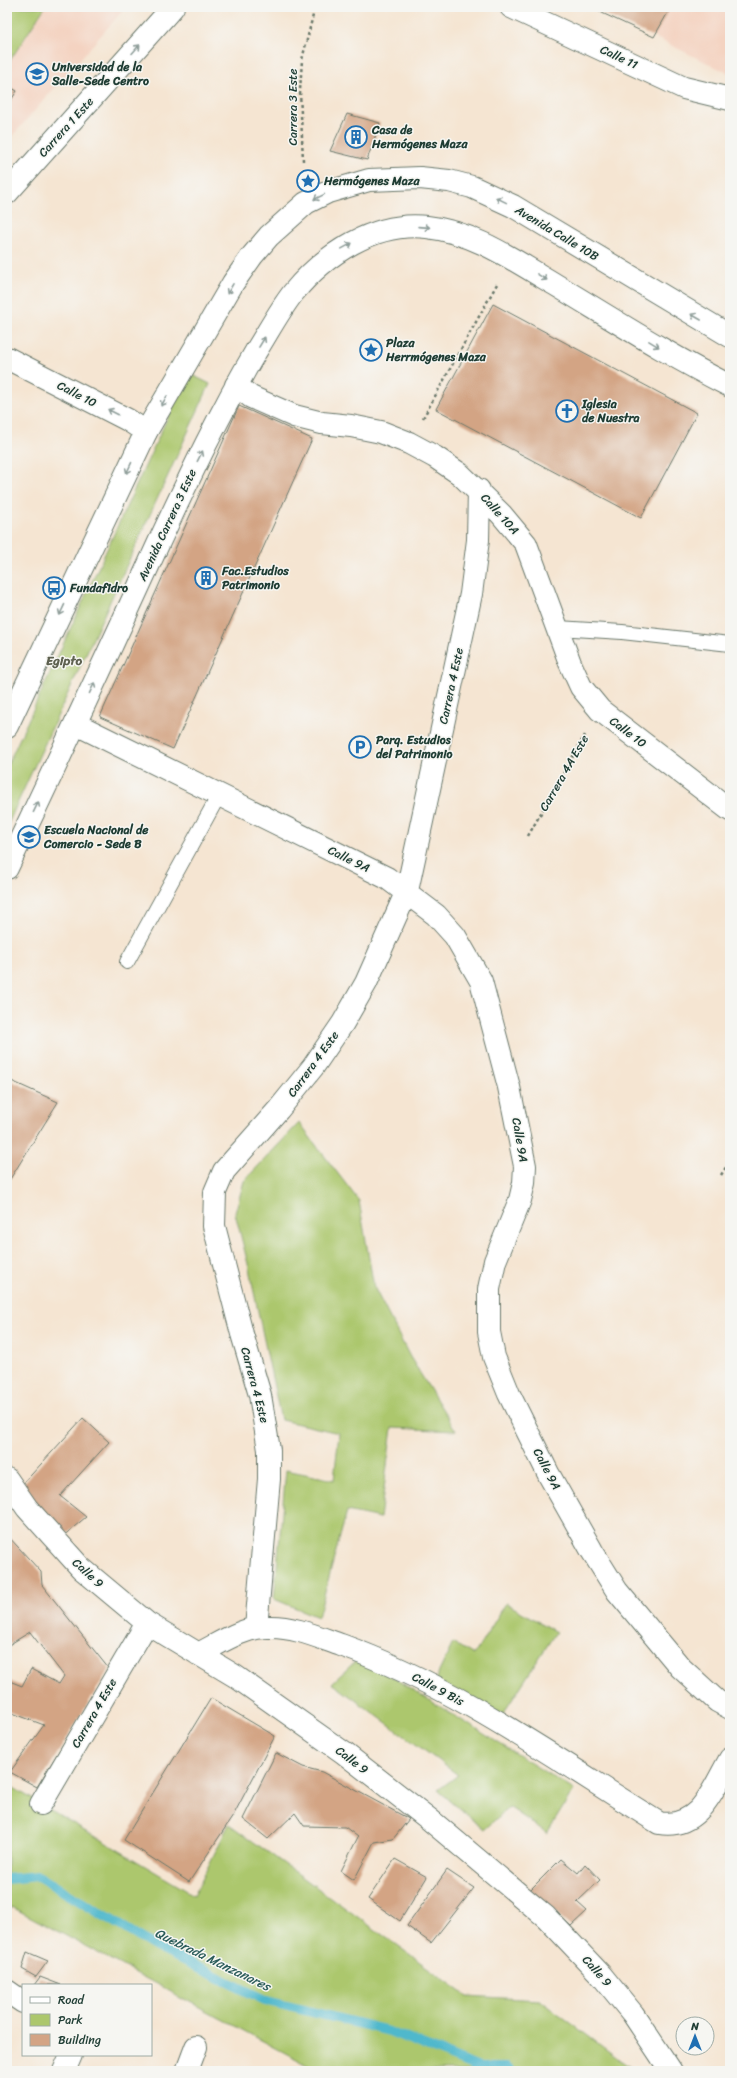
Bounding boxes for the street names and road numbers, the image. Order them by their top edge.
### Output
street label: Calle 11 [596,39,642,75]
street label: Carrera 3 Este [282,69,304,145]
street label: Carrera 1 Este [33,92,99,162]
street label: Avenida Calle 10B [510,199,604,267]
street label: Calle 10 [53,375,101,414]
street label: Avenida Carrera 3 Este [131,465,203,586]
street label: Calle 10A [475,488,525,540]
street label: Carrera 4 Este [432,646,470,726]
street label: Calle 10 [604,710,652,754]
street label: Carrera 4A Este [533,730,595,816]
street label: Calle 9A [324,839,374,879]
street label: Carrera 4 Este [281,1026,345,1102]
street label: Calle 9A [505,1116,535,1164]
street label: Carrera 4 Este [234,1345,276,1425]
street label: Calle 9A [527,1444,567,1494]
street label: Calle 9 [67,1552,109,1594]
street label: Calle 9 Bis [408,1666,469,1712]
street label: Carrera 4 Este [65,1674,123,1752]
street label: Calle 9 [331,1740,373,1780]
street label: Calle 9 [576,1950,618,1992]

